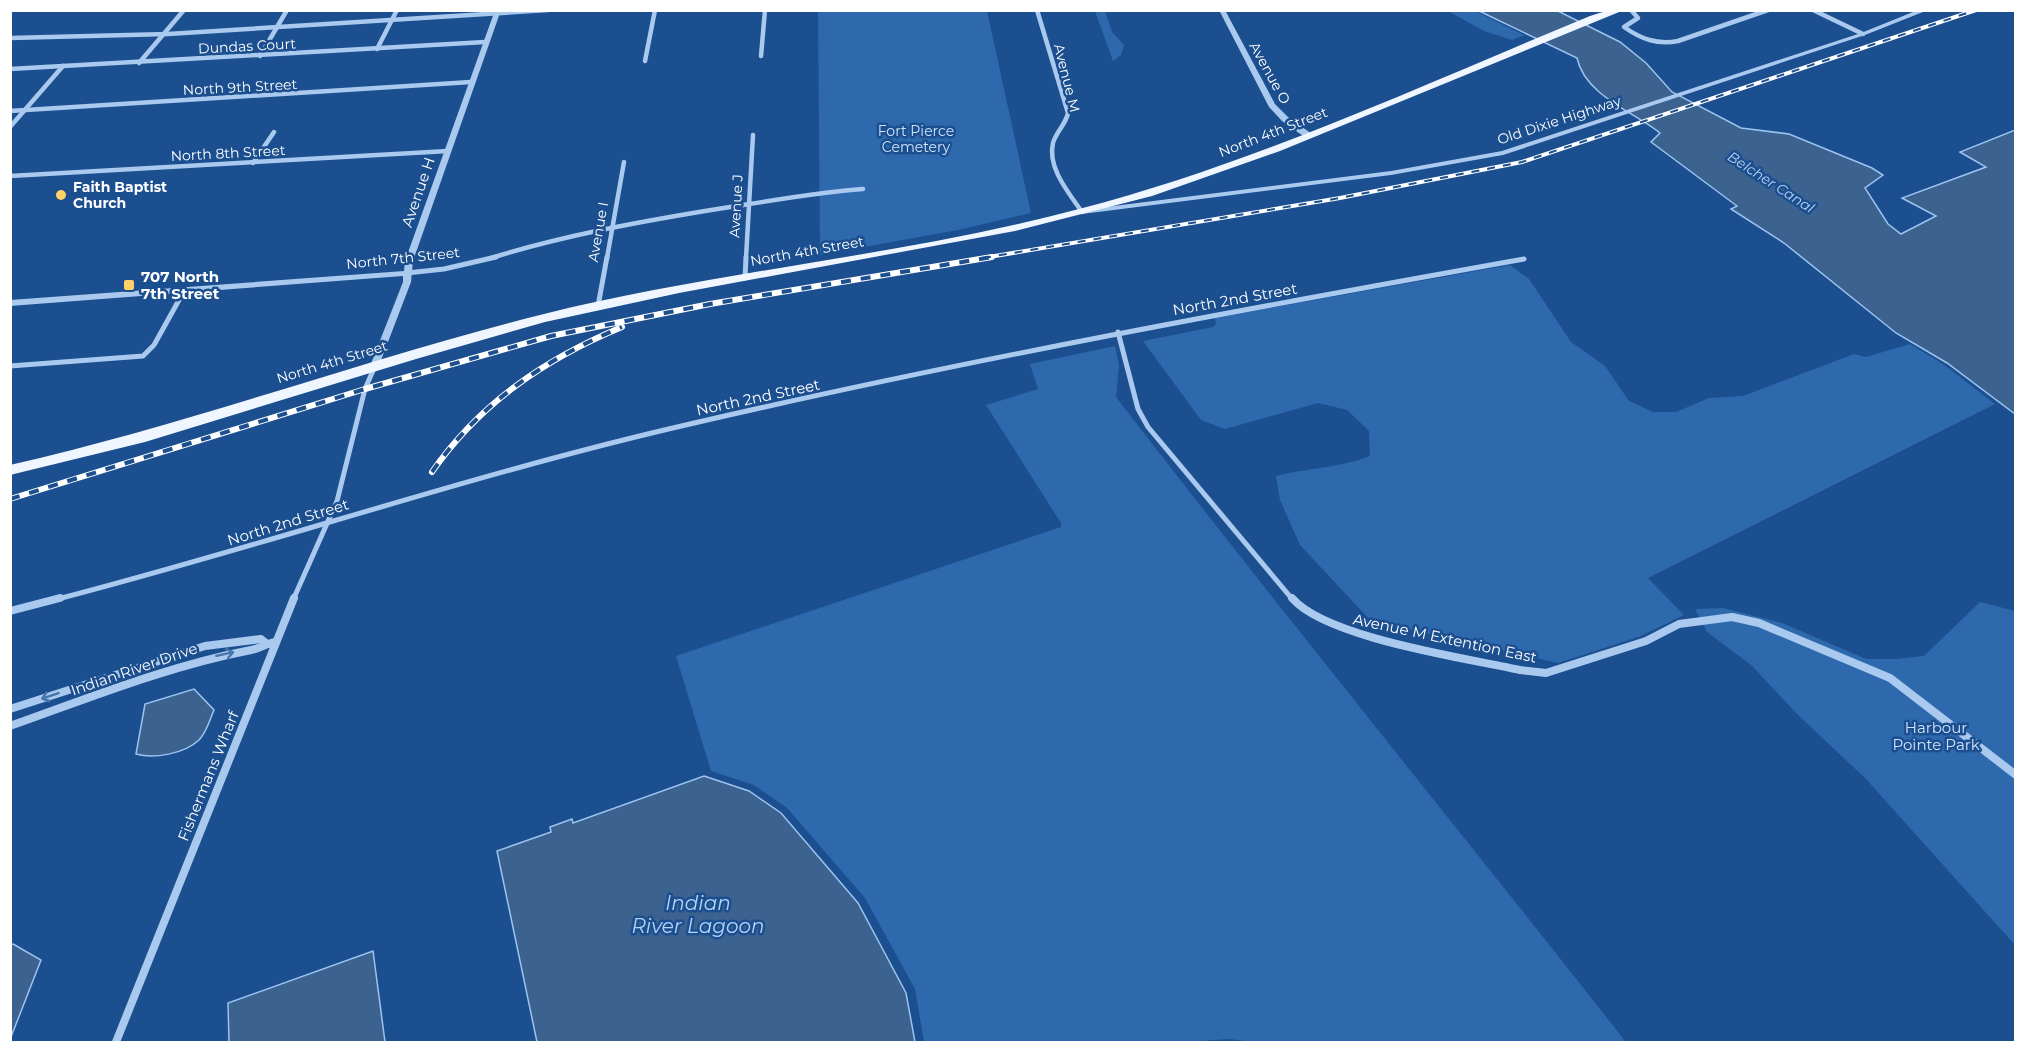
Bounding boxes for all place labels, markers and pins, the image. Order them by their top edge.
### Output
place label: Faith Baptist Church [73,178,167,212]
marker: Faith Baptist Church [54,188,68,202]
place label: 707 North 7th Street [141,267,220,303]
marker: 707 North 7th Street [122,278,136,292]

